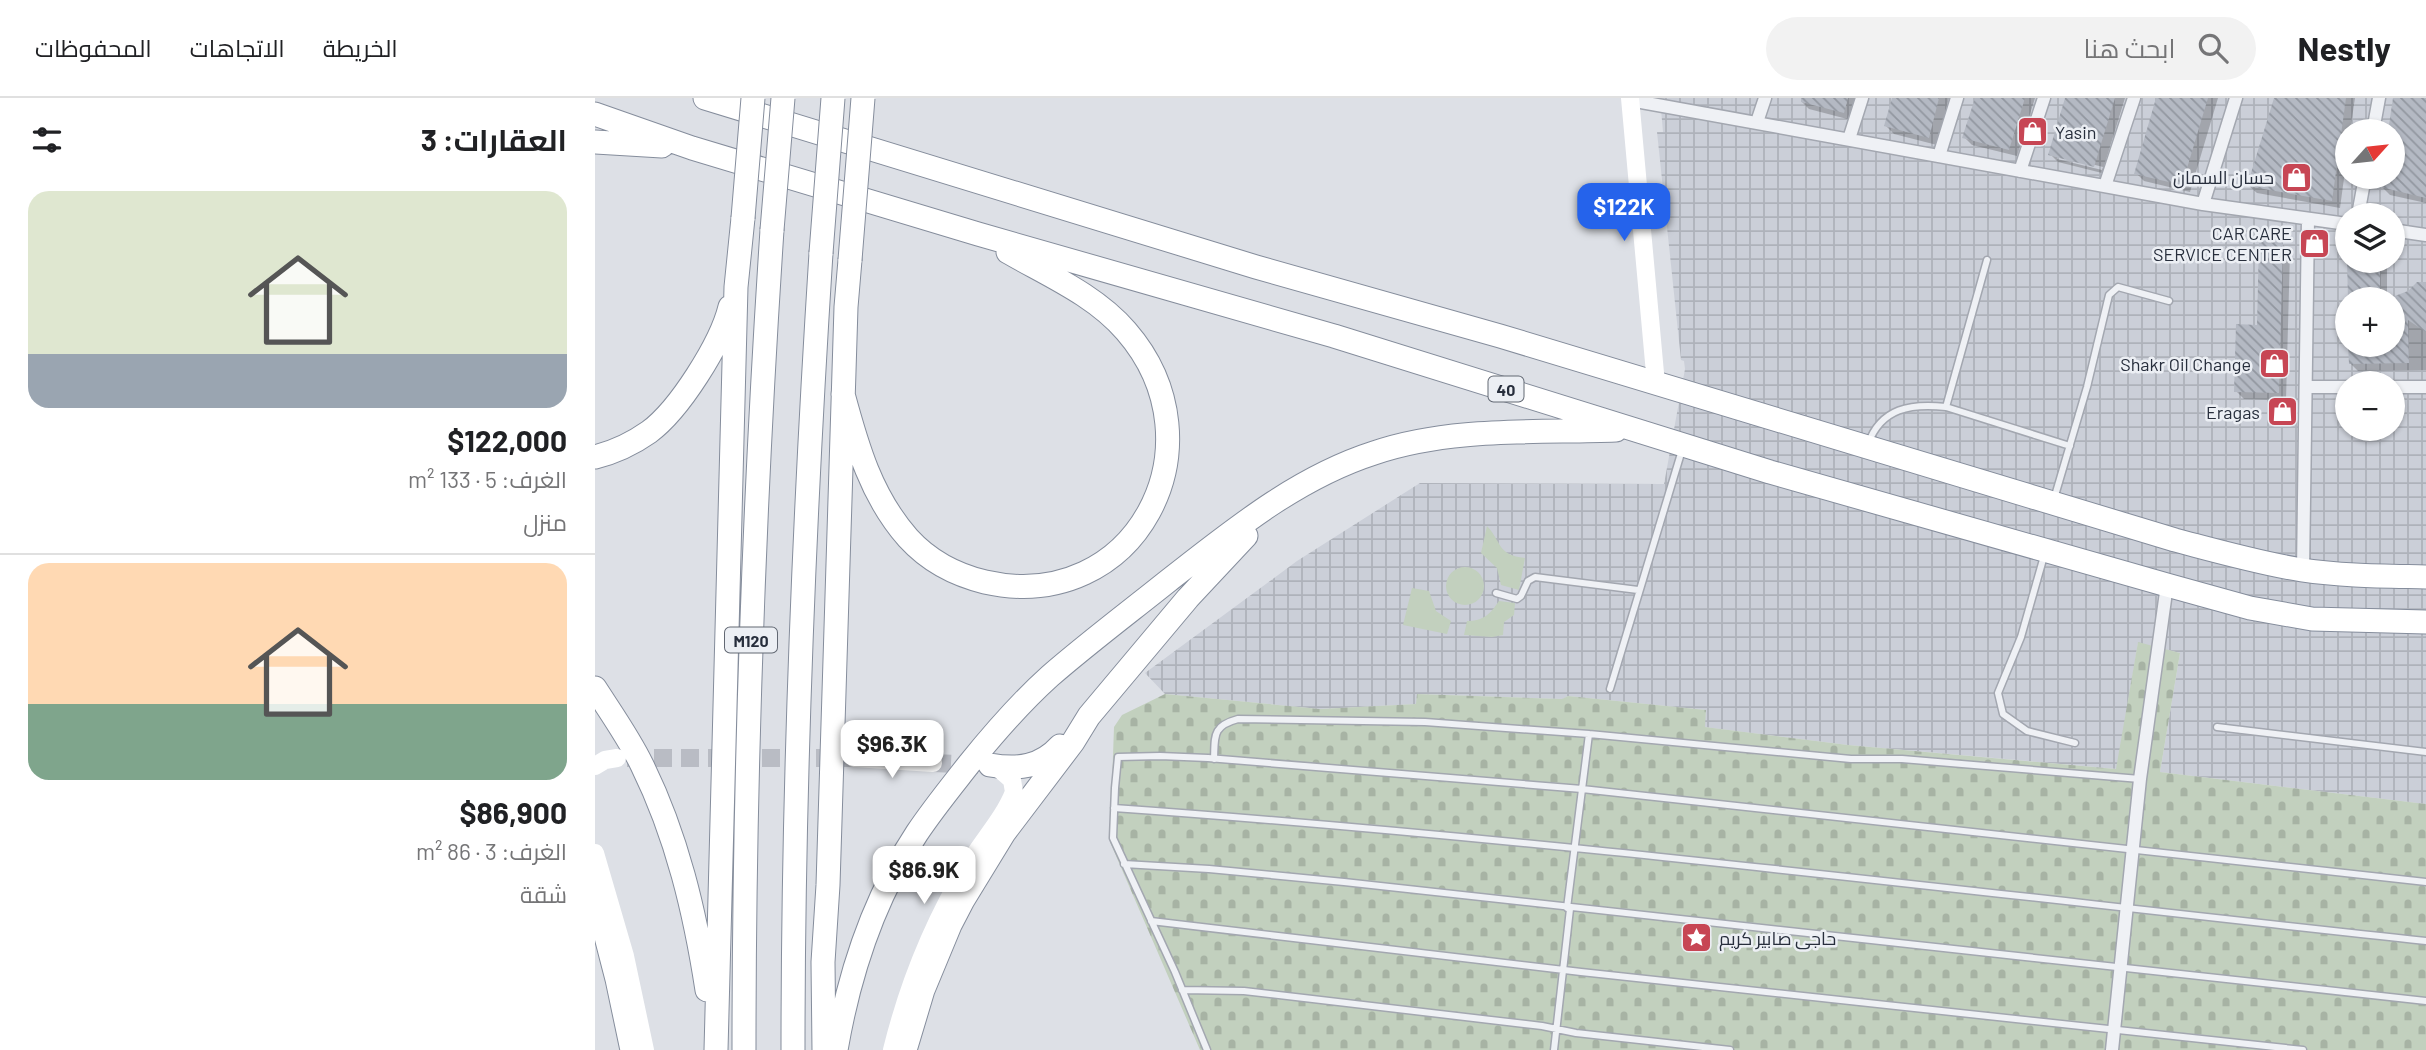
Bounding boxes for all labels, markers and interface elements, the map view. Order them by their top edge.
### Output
search box [1766,17,2256,80]
text: Nestly [2298,28,2391,68]
icon: search [2194,29,2232,67]
text: ابحث هنا [2083,32,2176,63]
text: المحفوظات [35,33,152,62]
text: الاتجاهات [190,33,285,62]
text: الخريطة [323,33,398,62]
shop icon: Yasin [2015,115,2049,149]
north arrow [2335,119,2405,189]
map controls [2335,119,2405,441]
icon: filters [28,121,66,159]
text: العقارات: 3 [421,121,567,157]
place label: Yasin [2055,121,2097,143]
shop icon: حسان السمان [2280,160,2314,194]
place label: حسان السمان [2173,166,2274,189]
pin: $122K [1575,184,1673,243]
text: $122K [1593,192,1655,220]
button: layers [2335,203,2405,273]
place label: CAR CARE SERVICE CENTER [2153,222,2292,265]
shop icon: CAR CARE SERVICE CENTER [2298,226,2332,260]
icon: home [235,237,361,363]
button: + [2335,287,2405,357]
shop icon: Shakr Oil Change [2257,347,2291,381]
place label: Shakr Oil Change [2120,353,2251,375]
button: − [2335,371,2405,441]
road number: 40 [1489,376,1523,402]
shop icon: Eragas [2266,395,2300,429]
place label: Eragas [2206,401,2260,423]
text: $122,000 [447,422,567,458]
text: الغرف: 5 · 133 m² [408,465,567,493]
text: منزل [523,508,567,536]
icon: home [235,609,361,735]
road number: M120 [725,628,777,652]
pin: $96.3K [835,720,949,780]
text: $96.3K [857,729,927,757]
text: $86,900 [459,794,567,830]
text: الغرف: 3 · 86 m² [416,837,567,865]
pin: $86.9K [867,846,981,906]
text: $86.9K [889,855,959,883]
text: شقة [520,880,567,908]
place icon: حاجی صابیر کریم [1679,921,1713,955]
place label: حاجی صابیر کریم [1719,927,1836,951]

